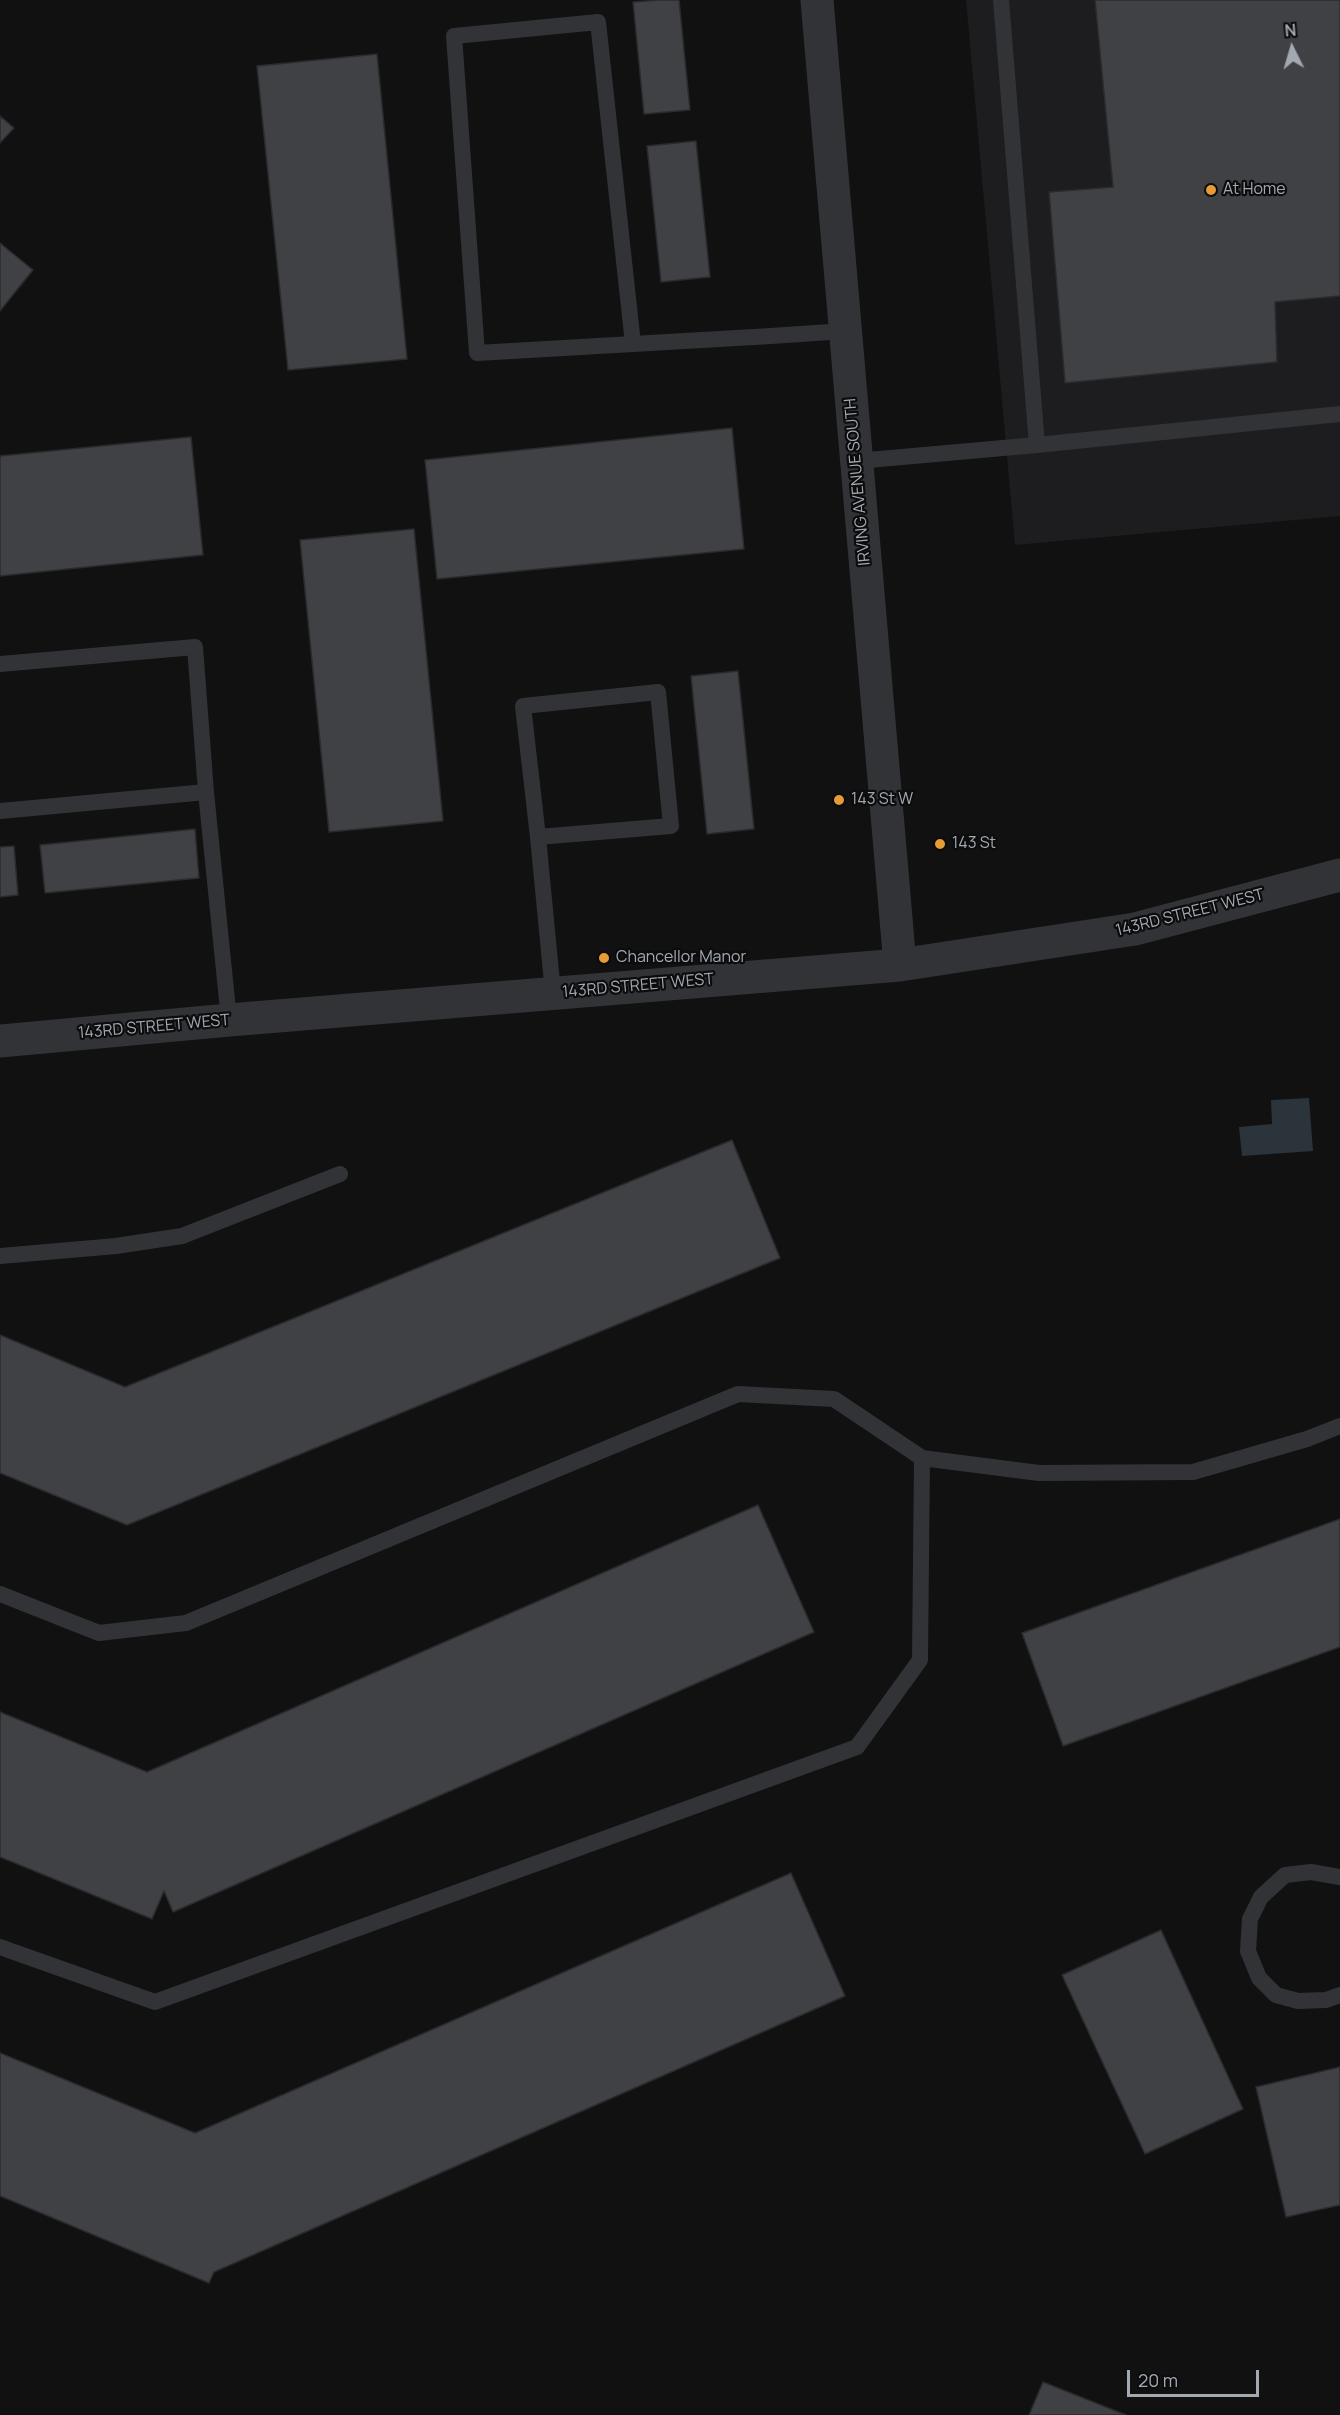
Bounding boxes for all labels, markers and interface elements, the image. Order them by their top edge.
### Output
north arrow [1262,18,1322,78]
text: N [1284,19,1297,42]
place label: At Home [1223,180,1286,200]
marker: At Home [1204,183,1218,197]
street label: IRVING AVENUE SOUTH [841,397,875,567]
place label: 143 St W [851,790,913,810]
marker: 143 St W [832,793,846,807]
place label: 143 St [952,834,996,854]
marker: 143 St [933,837,947,851]
street label: 143RD STREET WEST [1114,885,1266,941]
place label: Chancellor Manor [616,948,746,968]
marker: Chancellor Manor [597,951,611,965]
street label: 143RD STREET WEST [561,970,715,1002]
street label: 143RD STREET WEST [77,1011,231,1043]
scale bar [1130,2358,1262,2396]
text: 20 m [1138,2368,1178,2392]

